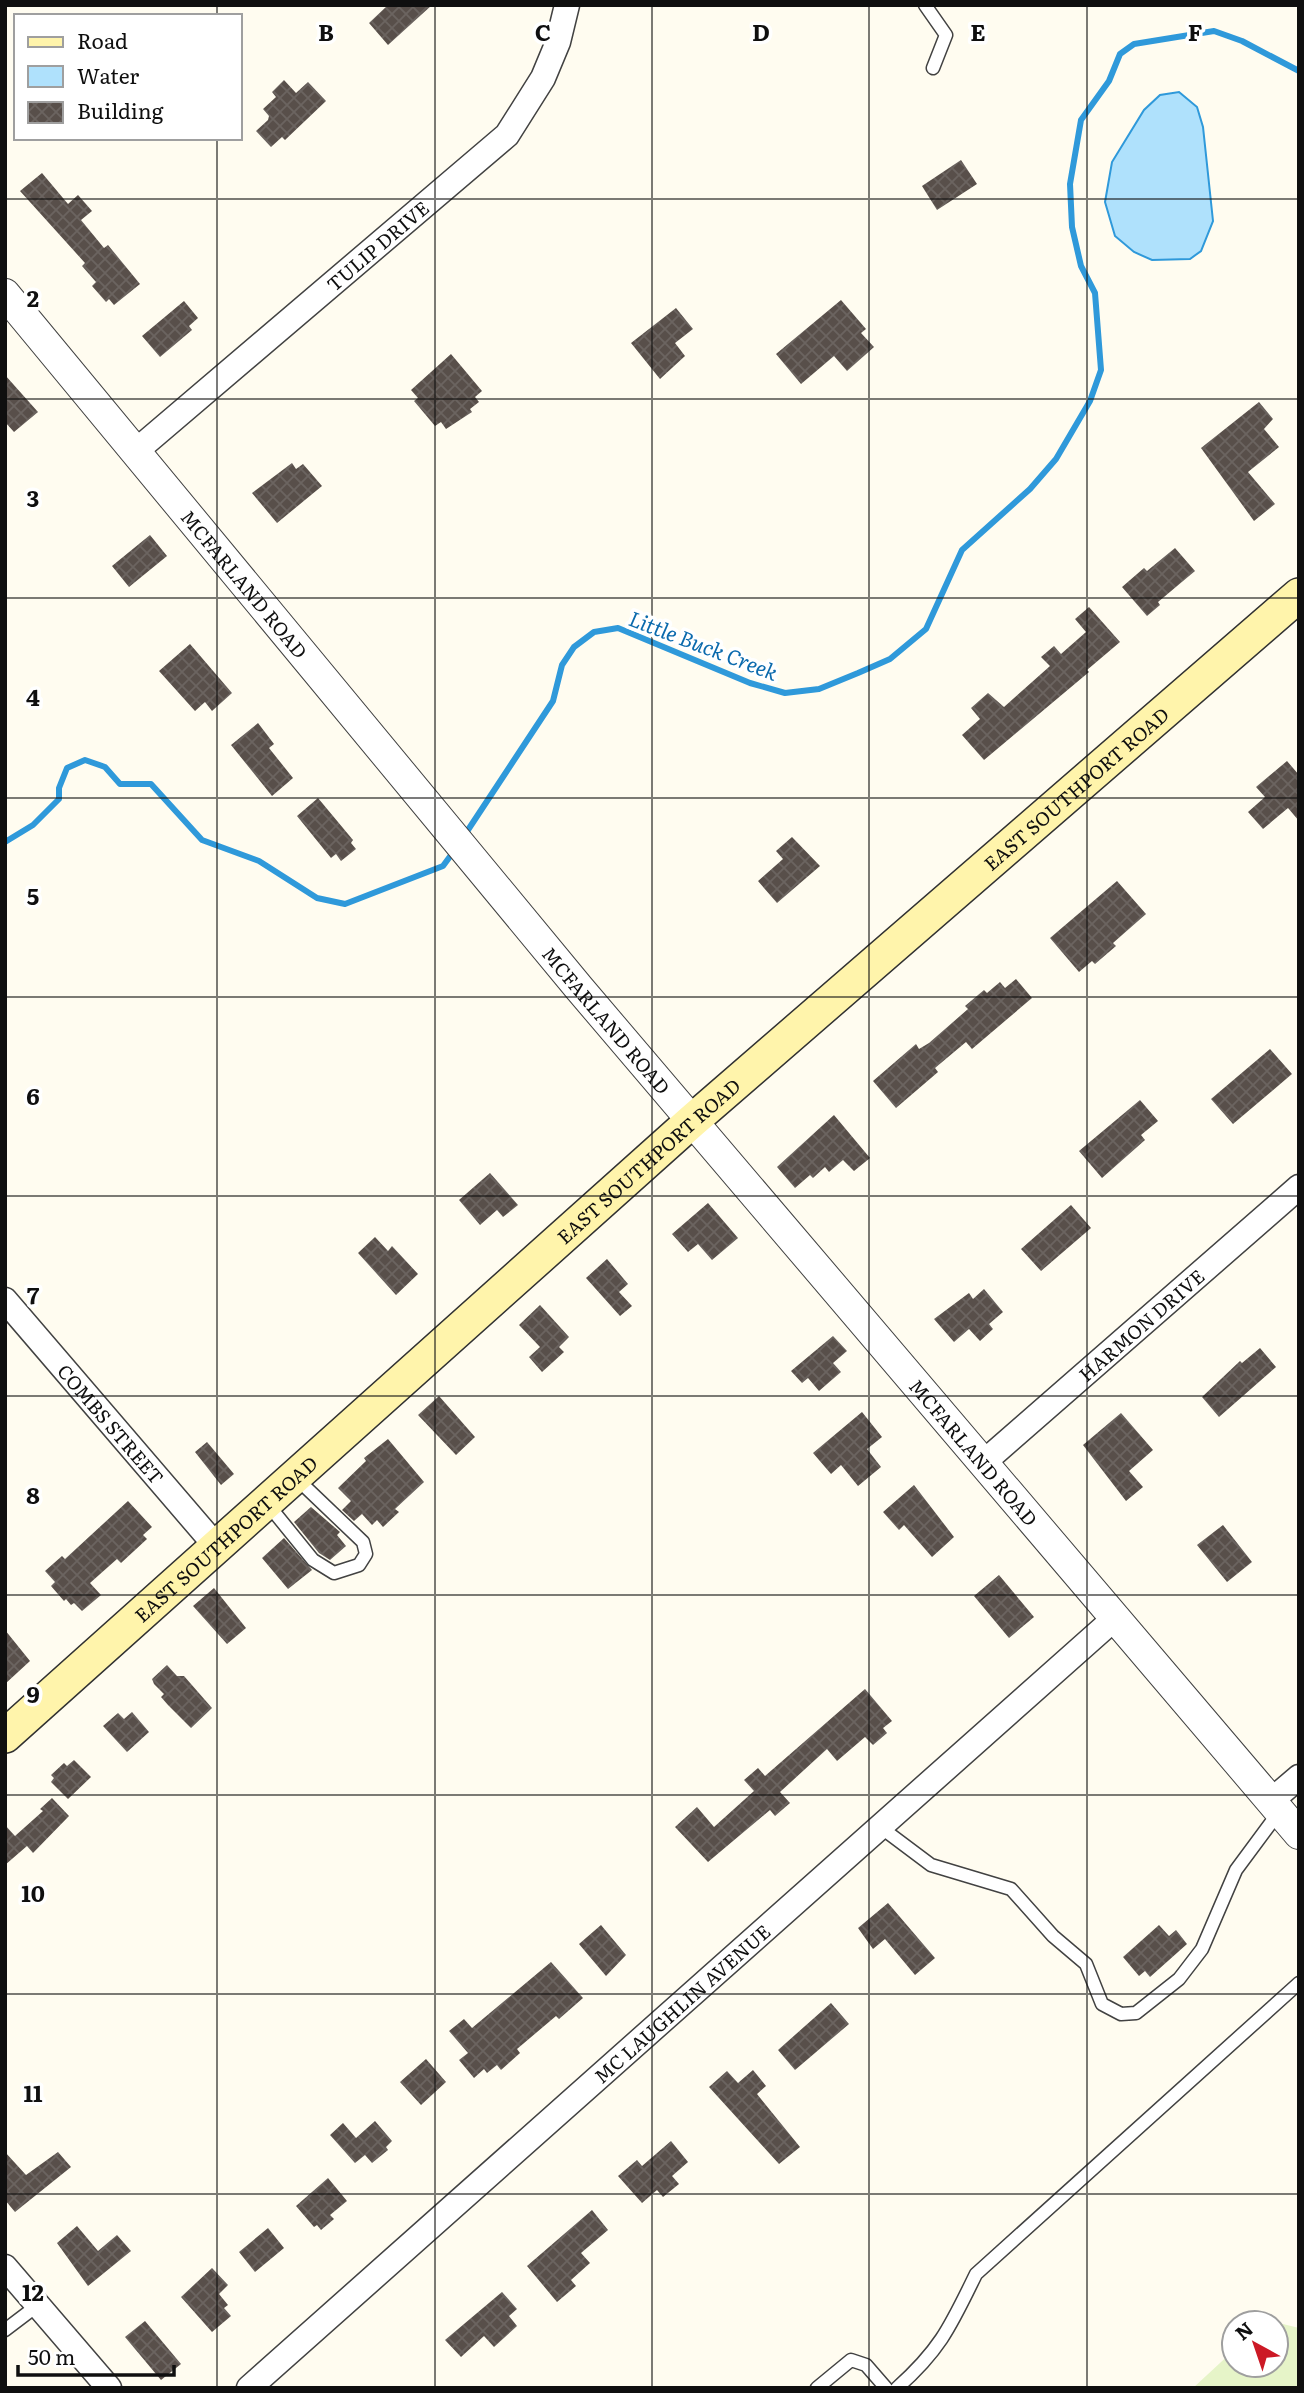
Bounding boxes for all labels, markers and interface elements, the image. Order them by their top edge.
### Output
legend [14,14,242,140]
text: B [318,14,334,48]
text: C [535,14,551,48]
text: D [752,14,770,48]
text: E [970,14,986,48]
text: F [1188,14,1203,48]
text: Road [77,24,128,55]
text: Water [77,59,139,90]
text: Building [77,94,164,125]
street label: TULIP DRIVE [320,194,435,297]
text: 2 [27,280,39,314]
text: 3 [27,480,39,514]
street label: MCFARLAND ROAD [175,503,314,664]
water label: Little Buck Creek [625,601,783,687]
text: 4 [26,679,40,713]
street label: EAST SOUTHPORT ROAD [977,700,1175,877]
text: 5 [27,878,39,912]
street label: MCFARLAND ROAD [536,940,677,1100]
street label: EAST SOUTHPORT ROAD [550,1071,746,1250]
text: 6 [26,1078,40,1112]
street label: HARMON DRIVE [1072,1262,1210,1388]
text: 7 [27,1277,40,1311]
street label: COMBS STREET [52,1358,171,1490]
street label: MCFARLAND ROAD [903,1372,1045,1532]
street label: EAST SOUTHPORT ROAD [128,1449,323,1628]
text: 8 [26,1477,40,1511]
text: 9 [26,1676,40,1710]
text: 10 [21,1875,45,1909]
street label: MC LAUGHLIN AVENUE [587,1917,776,2089]
text: 11 [23,2075,43,2109]
text: 12 [22,2274,44,2308]
north arrow [1220,2309,1290,2379]
text: N [1228,2314,1259,2346]
scale bar [18,2334,173,2378]
text: 50 m [28,2340,75,2371]

